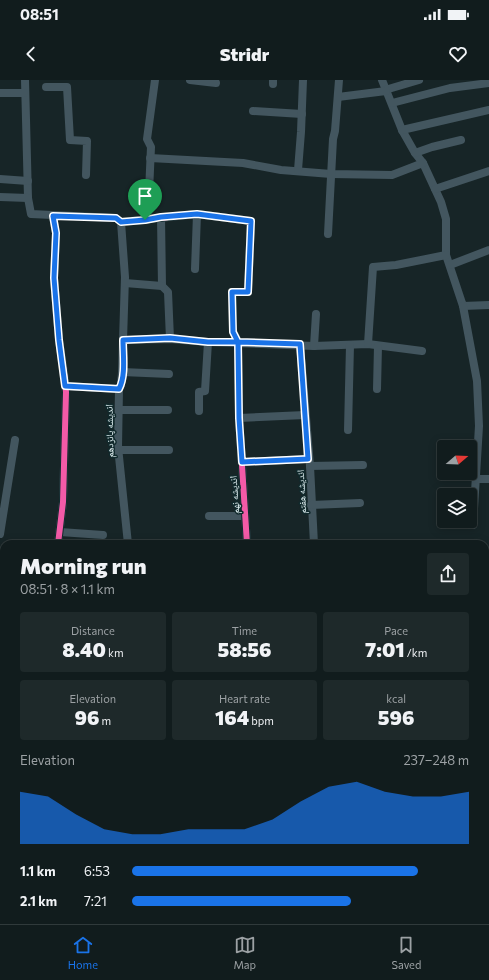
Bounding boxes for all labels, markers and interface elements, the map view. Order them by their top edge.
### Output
text: 08:51 [20,5,59,23]
icon: back [20,43,42,65]
text: Stridr [220,43,269,65]
icon: heart [447,43,469,65]
pin [128,179,162,220]
icon: arrive [134,185,156,207]
street label: اندیشه پانزدهم [103,404,117,458]
north arrow [437,440,477,480]
map controls [437,440,477,528]
street label: اندیشه هفتم [294,470,310,514]
street label: اندیشه نهم [227,475,243,514]
button: layers [437,488,477,528]
text: Morning run [20,552,147,579]
button: share [427,553,469,595]
text: 08:51 · 8 × 1.1 km [20,581,115,597]
text: Distance [71,624,115,637]
text: Time [232,624,257,637]
text: Pace [384,624,408,637]
text: 8.40 [62,637,106,661]
text: 58:56 [217,637,272,661]
text: 7:01 [365,637,405,661]
text: km [106,646,123,659]
text: /km [405,646,427,659]
text: Elevation [70,692,116,705]
text: Heart rate [219,692,270,705]
text: kcal [386,692,406,705]
text: 96 [75,705,99,729]
text: 164 [215,705,249,729]
text: 596 [378,705,415,729]
text: m [99,714,111,727]
text: bpm [249,714,274,727]
text: Elevation [20,752,75,768]
text: 237–248 m [403,752,469,768]
text: 1.1 km [20,863,56,879]
text: 6:53 [84,863,110,879]
text: 2.1 km [20,893,57,909]
text: 7:21 [84,893,107,909]
tab: Home [68,934,98,971]
tab: Map [233,934,256,971]
tab: Saved [392,934,421,971]

